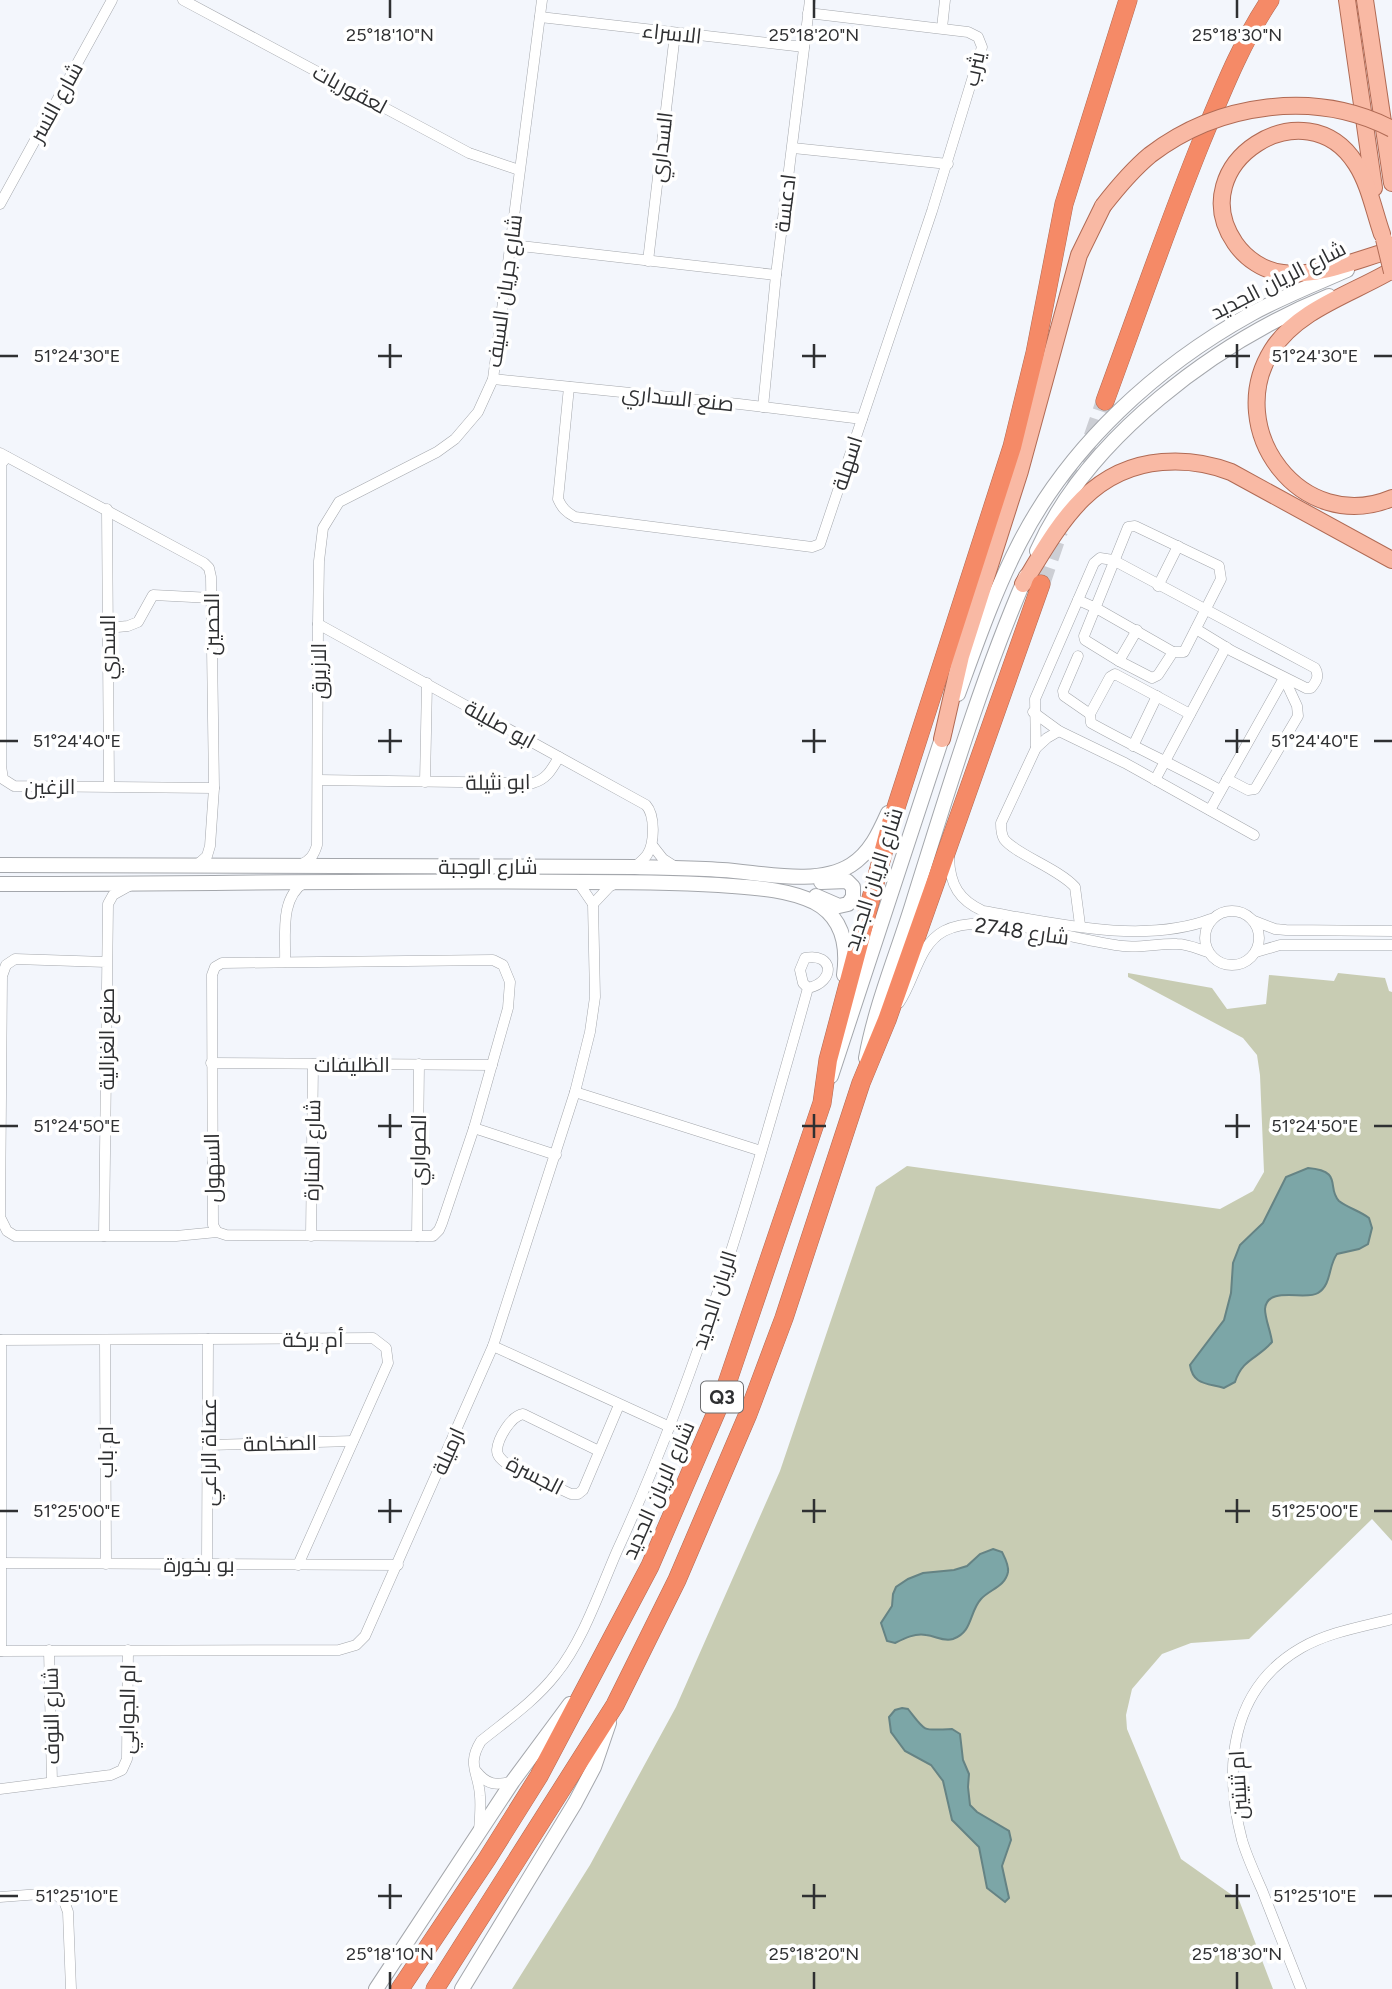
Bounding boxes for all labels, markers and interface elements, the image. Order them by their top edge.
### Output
street label: الاسراء [641,17,703,49]
text: 25°18'10"N [346,24,434,46]
text: 25°18'20"N [769,24,859,46]
text: 25°18'30"N [1192,24,1282,46]
street label: يثرب [958,49,990,89]
street label: شارع النسر [23,58,90,148]
street label: لعقوريات [309,59,391,119]
street label: السداري [644,110,682,184]
street label: ادعسة [769,172,801,234]
street label: شارع جريان السيف [481,213,529,369]
street label: شارع الريان الجديد [1206,235,1351,327]
text: 51°24'30"E [33,345,121,367]
text: 51°24'30"E [1271,345,1359,367]
street label: صنع السداري [620,380,735,420]
street label: اسهلة [827,433,868,494]
street label: الحصين [199,593,225,655]
street label: السدري [95,614,124,680]
street label: الازيرق [306,643,332,699]
street label: ابو صليلة [460,694,540,754]
text: 51°24'40"E [33,730,121,752]
text: 51°24'40"E [1271,730,1359,752]
street label: ابو نثيلة [465,769,531,795]
street label: الزغين [24,774,76,800]
street label: شارع الريان الجديد [838,805,910,954]
street label: شارع الوجبة [438,854,538,881]
street label: شارع 2748 [973,912,1071,952]
street label: صنع الغزالية [94,988,121,1090]
street label: الظليفات [314,1052,390,1077]
street label: شارع المنارة [299,1099,327,1201]
street label: الصواري [405,1114,435,1186]
text: 51°24'50"E [33,1115,121,1137]
text: 51°24'50"E [1271,1115,1359,1137]
street label: السهول [199,1133,226,1203]
street label: الريان الجديد [686,1247,743,1353]
street label: أم بركة [282,1327,344,1354]
road number: Q3 [701,1382,743,1413]
street label: عصاة الراعي [196,1398,225,1506]
street label: شارع الريان الجديد [616,1417,701,1564]
street label: ارميلة [427,1423,469,1479]
street label: ام باب [93,1426,120,1478]
street label: الصخامة [243,1430,317,1456]
street label: الجسرة [502,1450,568,1500]
text: 51°25'00"E [33,1500,121,1522]
text: 51°25'00"E [1271,1500,1359,1522]
street label: بو بخورة [163,1552,235,1577]
street label: ام الجوابي [114,1664,144,1754]
street label: شارع النوف [38,1667,66,1765]
street label: ام ثنيتين [1224,1750,1254,1820]
text: 51°25'10"E [35,1885,119,1907]
text: 51°25'10"E [1273,1885,1357,1907]
text: 25°18'10"N [346,1943,434,1965]
text: 25°18'20"N [769,1943,859,1965]
text: 25°18'30"N [1192,1943,1282,1965]

